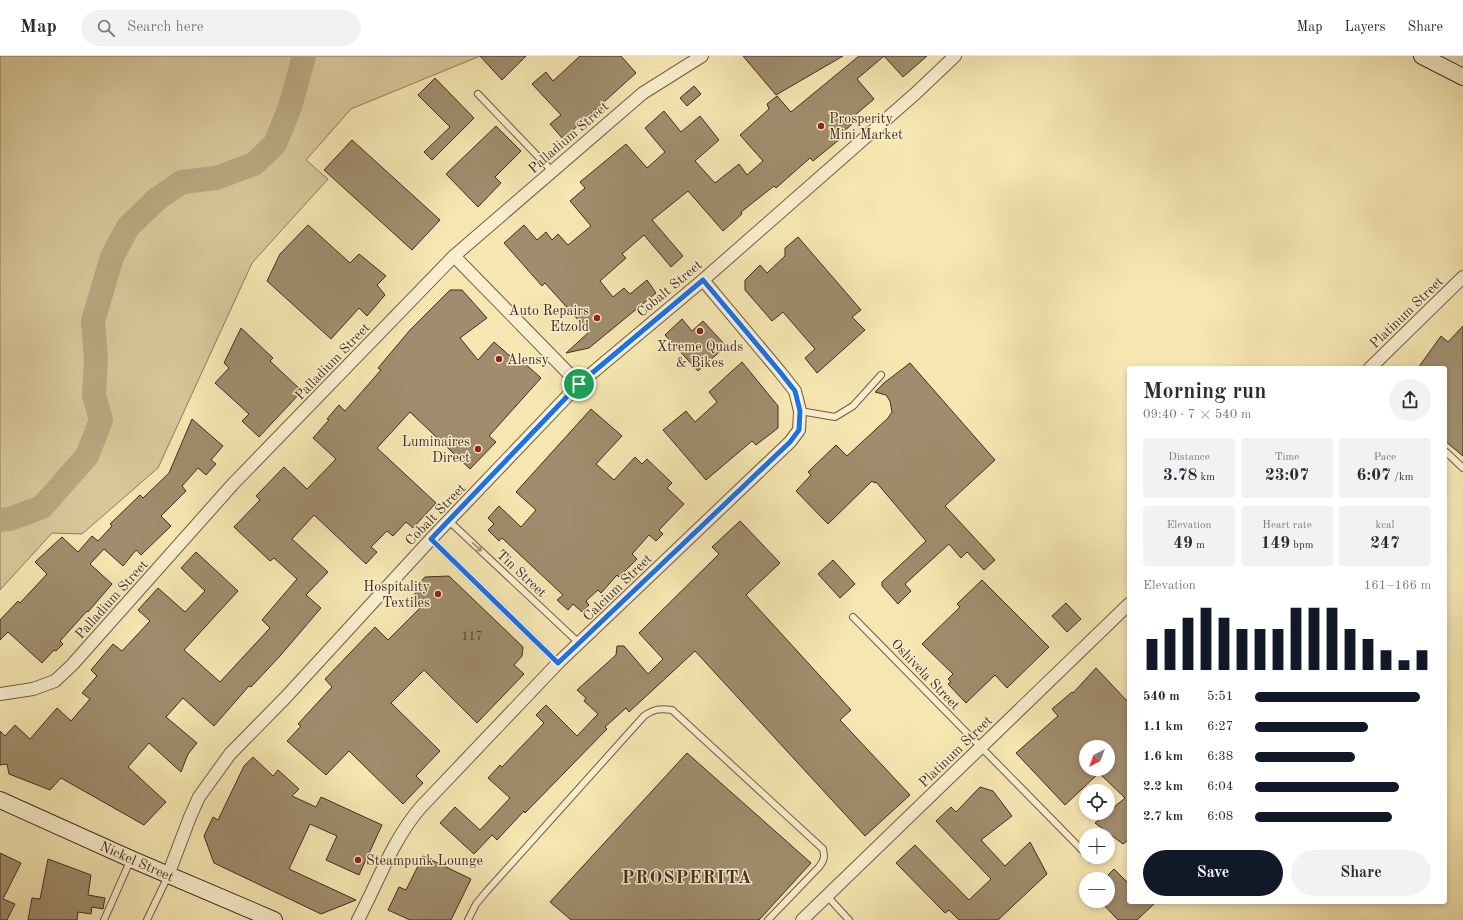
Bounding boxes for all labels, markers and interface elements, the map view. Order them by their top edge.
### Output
search box [81,10,361,46]
icon: search [95,17,117,39]
text: Map [20,18,57,37]
text: Search here [127,20,204,35]
text: Map [1297,20,1323,34]
text: Layers [1345,20,1386,34]
text: Share [1408,20,1443,34]
street label: Palladium Street [526,99,611,176]
place label: Prosperity Mini Market [829,112,903,142]
marker: Prosperity Mini Market [816,121,826,131]
street label: Cobalt Street [634,258,705,320]
street label: Platinum Street [1367,274,1446,351]
place label: Auto Repairs Etzold [509,304,589,334]
marker: Auto Repairs Etzold [592,313,602,323]
street label: Palladium Street [293,320,373,403]
marker: Xtreme Quads & Bikes [695,326,705,336]
place label: Xtreme Quads & Bikes [657,340,743,370]
place label: Alensy [507,353,550,367]
marker: Alensy [494,354,504,364]
pin [562,367,596,401]
icon: arrive [568,373,590,395]
button: share [1389,379,1431,421]
text: Morning run [1143,381,1266,403]
text: 09:40 · 7 × 540 m [1143,408,1251,421]
place label: Luminaires Direct [402,435,470,465]
marker: Luminaires Direct [473,444,483,454]
text: Distance [1168,452,1210,463]
text: Time [1275,452,1299,463]
text: Pace [1374,452,1396,463]
text: 3.78 [1163,467,1197,484]
text: 23:07 [1265,467,1309,484]
text: 6:07 [1357,467,1391,484]
text: km [1197,472,1215,483]
text: /km [1391,472,1413,483]
street label: Cobalt Street [403,481,469,548]
text: Elevation [1167,520,1211,531]
text: Heart rate [1262,520,1312,531]
text: kcal [1376,520,1394,531]
text: 49 [1173,535,1193,552]
text: 149 [1261,535,1290,552]
text: 247 [1370,535,1400,552]
text: m [1193,540,1205,551]
text: bpm [1290,540,1313,551]
one-way arrow [472,542,482,552]
street label: Tin Street [494,547,549,600]
street label: Calcium Street [581,552,655,624]
street label: Palladium Street [73,557,151,642]
text: Elevation [1143,579,1196,592]
text: 161–166 m [1364,579,1431,592]
place label: Hospitality Textiles [363,580,431,610]
marker: Hospitality Textiles [433,589,443,599]
house number: 117 [462,631,482,643]
street label: Oshivela Street [888,637,962,713]
text: 540 m [1143,690,1180,703]
text: 5:51 [1207,690,1233,703]
street label: Platinum Street [916,713,995,790]
text: 1.1 km [1143,720,1183,733]
text: 6:27 [1207,720,1233,733]
north arrow [1079,740,1115,776]
map controls [1079,740,1115,908]
text: 1.6 km [1143,750,1183,763]
text: 6:38 [1207,750,1233,763]
text: 2.2 km [1143,780,1183,793]
text: 6:04 [1207,780,1233,793]
button: locate [1079,784,1115,820]
text: 2.7 km [1143,810,1183,823]
text: 6:08 [1207,810,1233,823]
button: + [1079,828,1115,864]
street label: Nickel Street [98,839,176,884]
button: Save [1143,850,1283,896]
button: Share [1291,850,1431,896]
place label: Steampunk Lounge [366,854,483,868]
marker: Steampunk Lounge [353,855,363,865]
district label: PROSPERITA [622,869,752,887]
button: − [1079,872,1115,908]

